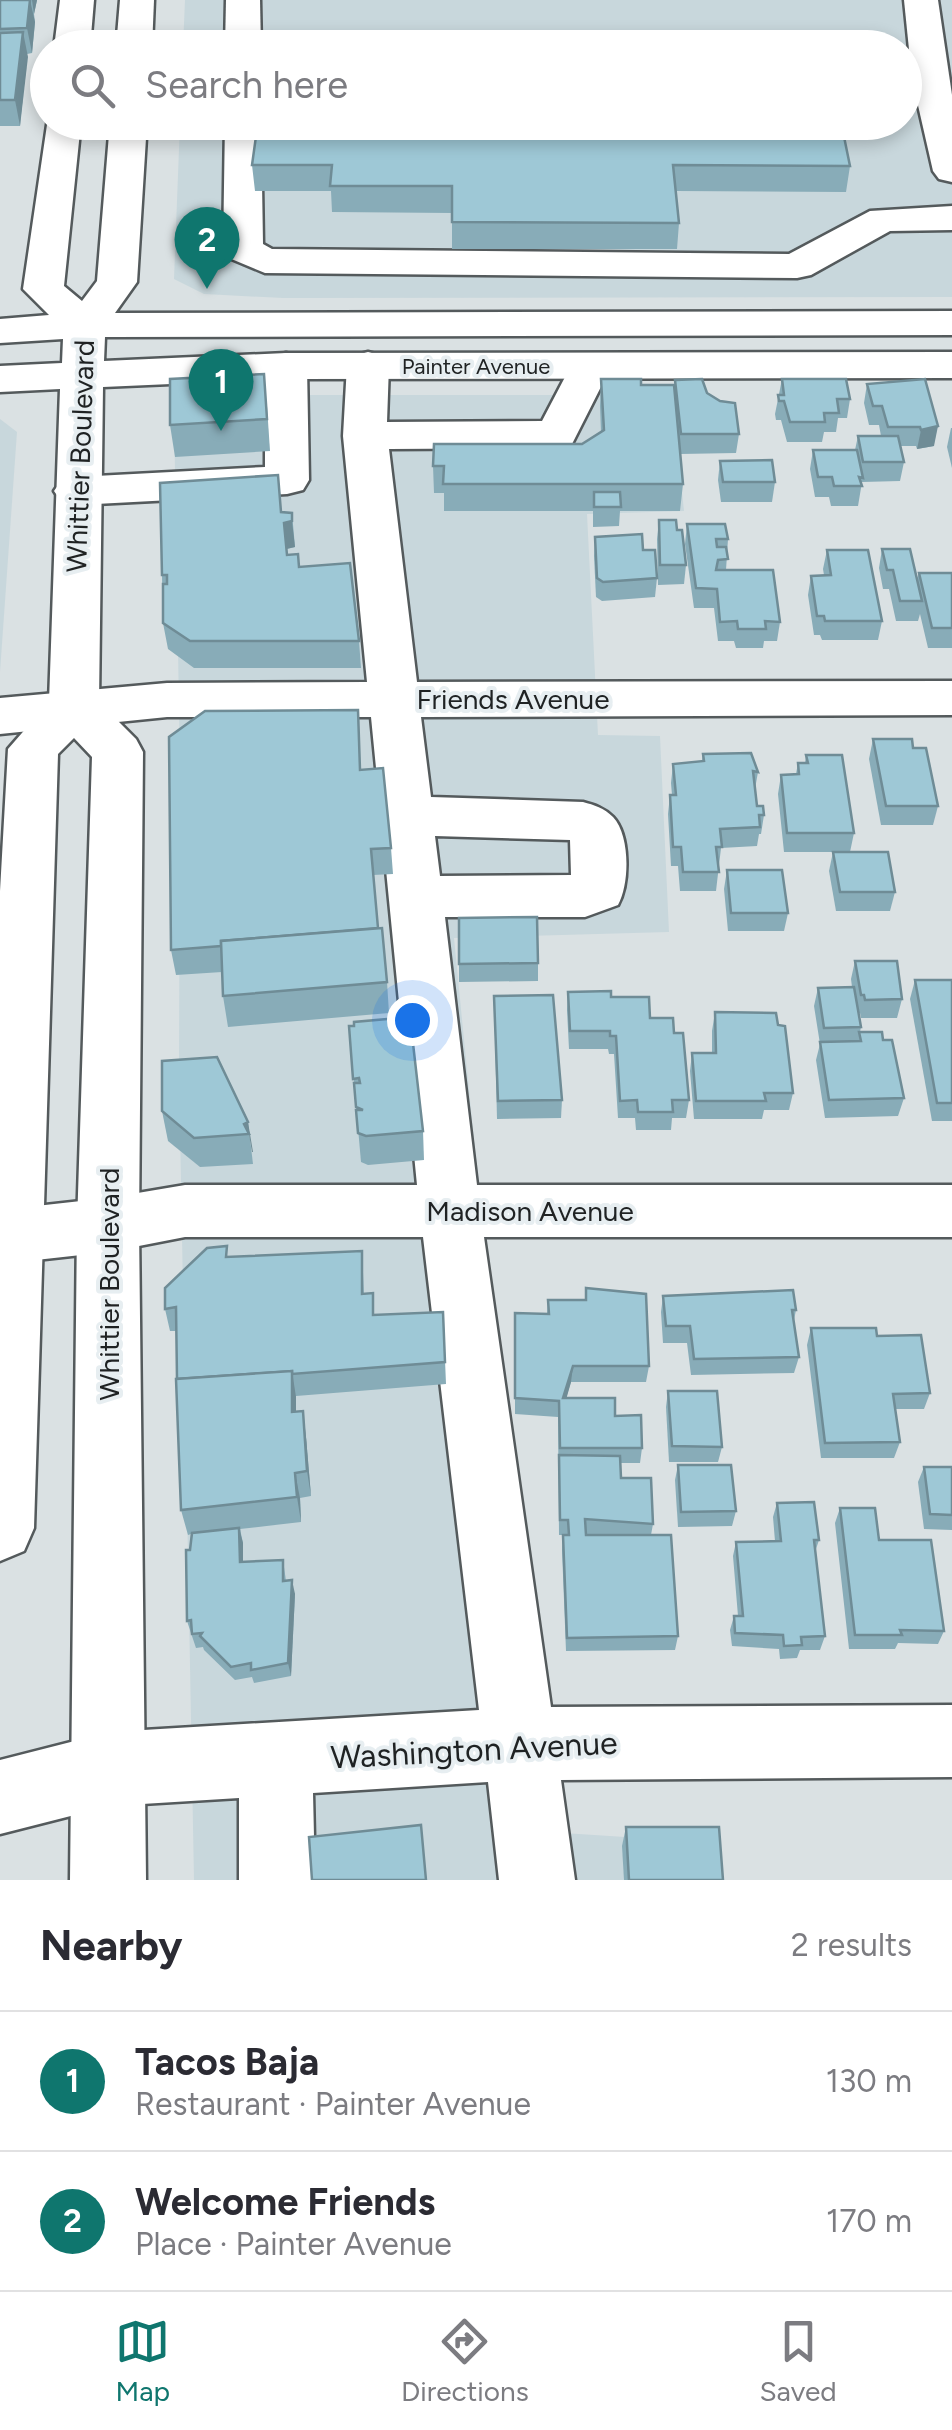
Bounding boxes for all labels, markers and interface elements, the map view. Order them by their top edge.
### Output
search box [30,30,922,140]
icon: search [65,58,120,113]
text: Search here [145,62,348,108]
pin: 2 [174,206,240,289]
street label: Whittier Boulevard [59,339,101,573]
pin: 1 [188,348,254,431]
street label: Painter Avenue [402,353,550,380]
street label: Friends Avenue [417,682,609,716]
your location [387,995,438,1046]
street label: Whittier Boulevard [92,1168,126,1400]
street label: Madison Avenue [426,1194,634,1228]
street label: Washington Avenue [330,1724,618,1776]
text: Nearby [40,1920,182,1971]
text: 2 results [791,1926,912,1964]
text: Tacos Baja [135,2039,319,2085]
text: 1 [66,2062,79,2100]
text: 130 m [826,2062,912,2100]
text: Restaurant · Painter Avenue [135,2085,531,2123]
text: Welcome Friends [135,2179,435,2225]
text: 2 [63,2202,82,2240]
text: 170 m [826,2202,912,2240]
text: Place · Painter Avenue [135,2225,452,2263]
tab: Map [115,2314,170,2408]
tab: Directions [401,2314,529,2408]
tab: Saved [759,2314,837,2408]

